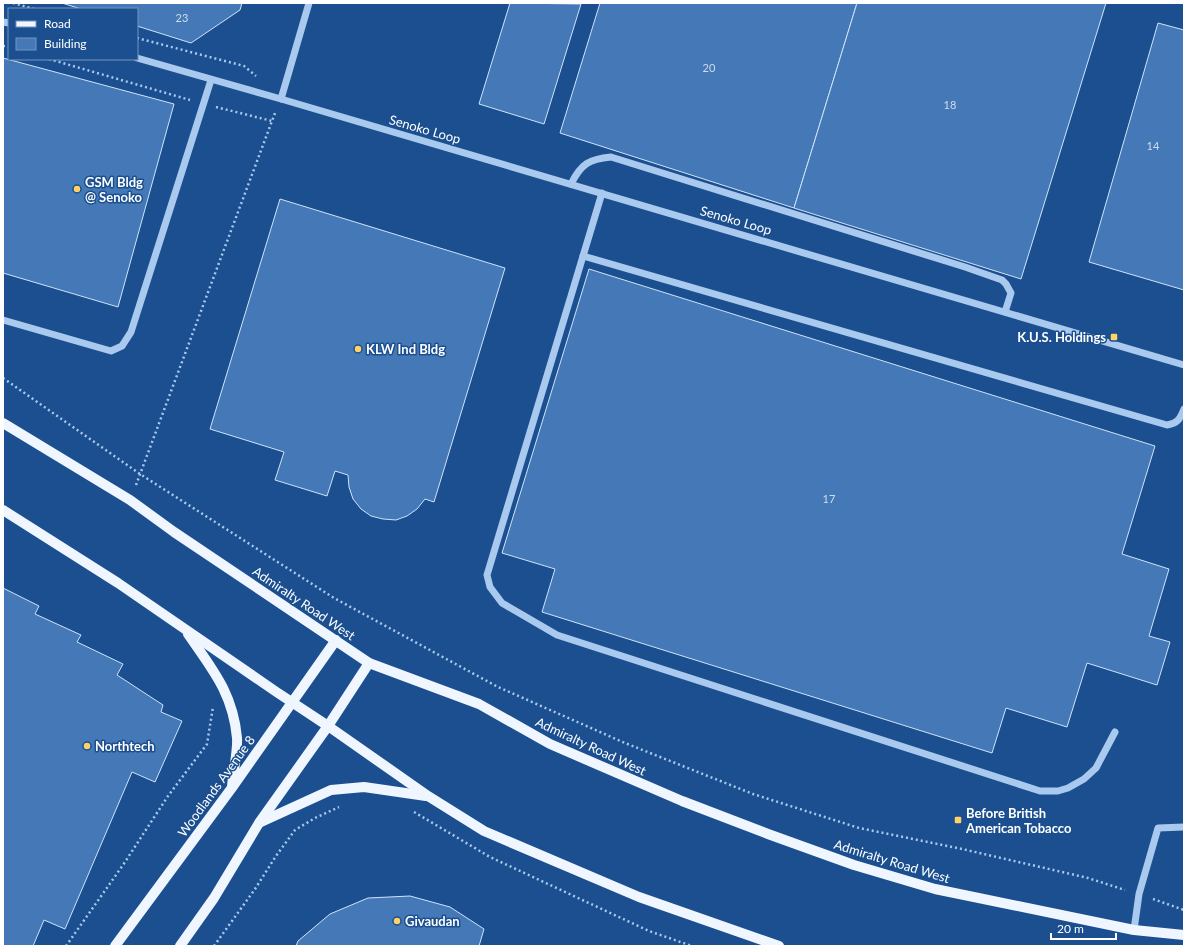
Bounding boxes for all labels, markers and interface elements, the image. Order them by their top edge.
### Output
legend [8,8,138,60]
house number: 23 [176,11,188,24]
text: Road [44,16,71,31]
text: Building [44,36,87,51]
house number: 20 [703,61,716,74]
house number: 18 [944,98,956,111]
street label: Senoko Loop [387,111,463,147]
house number: 14 [1147,139,1160,152]
place label: GSM Bldg @ Senoko [85,174,143,205]
marker: GSM Bldg @ Senoko [72,184,82,194]
street label: Senoko Loop [698,202,774,238]
place label: K.U.S. Holdings [1017,329,1106,345]
marker: K.U.S. Holdings [1109,332,1119,342]
place label: KLW Ind Bldg [366,341,445,357]
marker: KLW Ind Bldg [353,344,363,354]
house number: 17 [823,492,835,505]
street label: Admiralty Road West [250,563,359,643]
street label: Admiralty Road West [533,713,649,779]
street label: Woodlands Avenue 8 [174,732,258,840]
place label: Northtech [95,738,155,754]
marker: Northtech [82,741,92,751]
place label: Before British American Tobacco [965,805,1072,836]
marker: Before British American Tobacco [953,815,963,825]
street label: Admiralty Road West [832,836,952,886]
place label: Givaudan [405,913,460,929]
scale bar [1051,915,1116,941]
marker: Givaudan [392,916,402,926]
text: 20 m [1057,921,1084,936]

